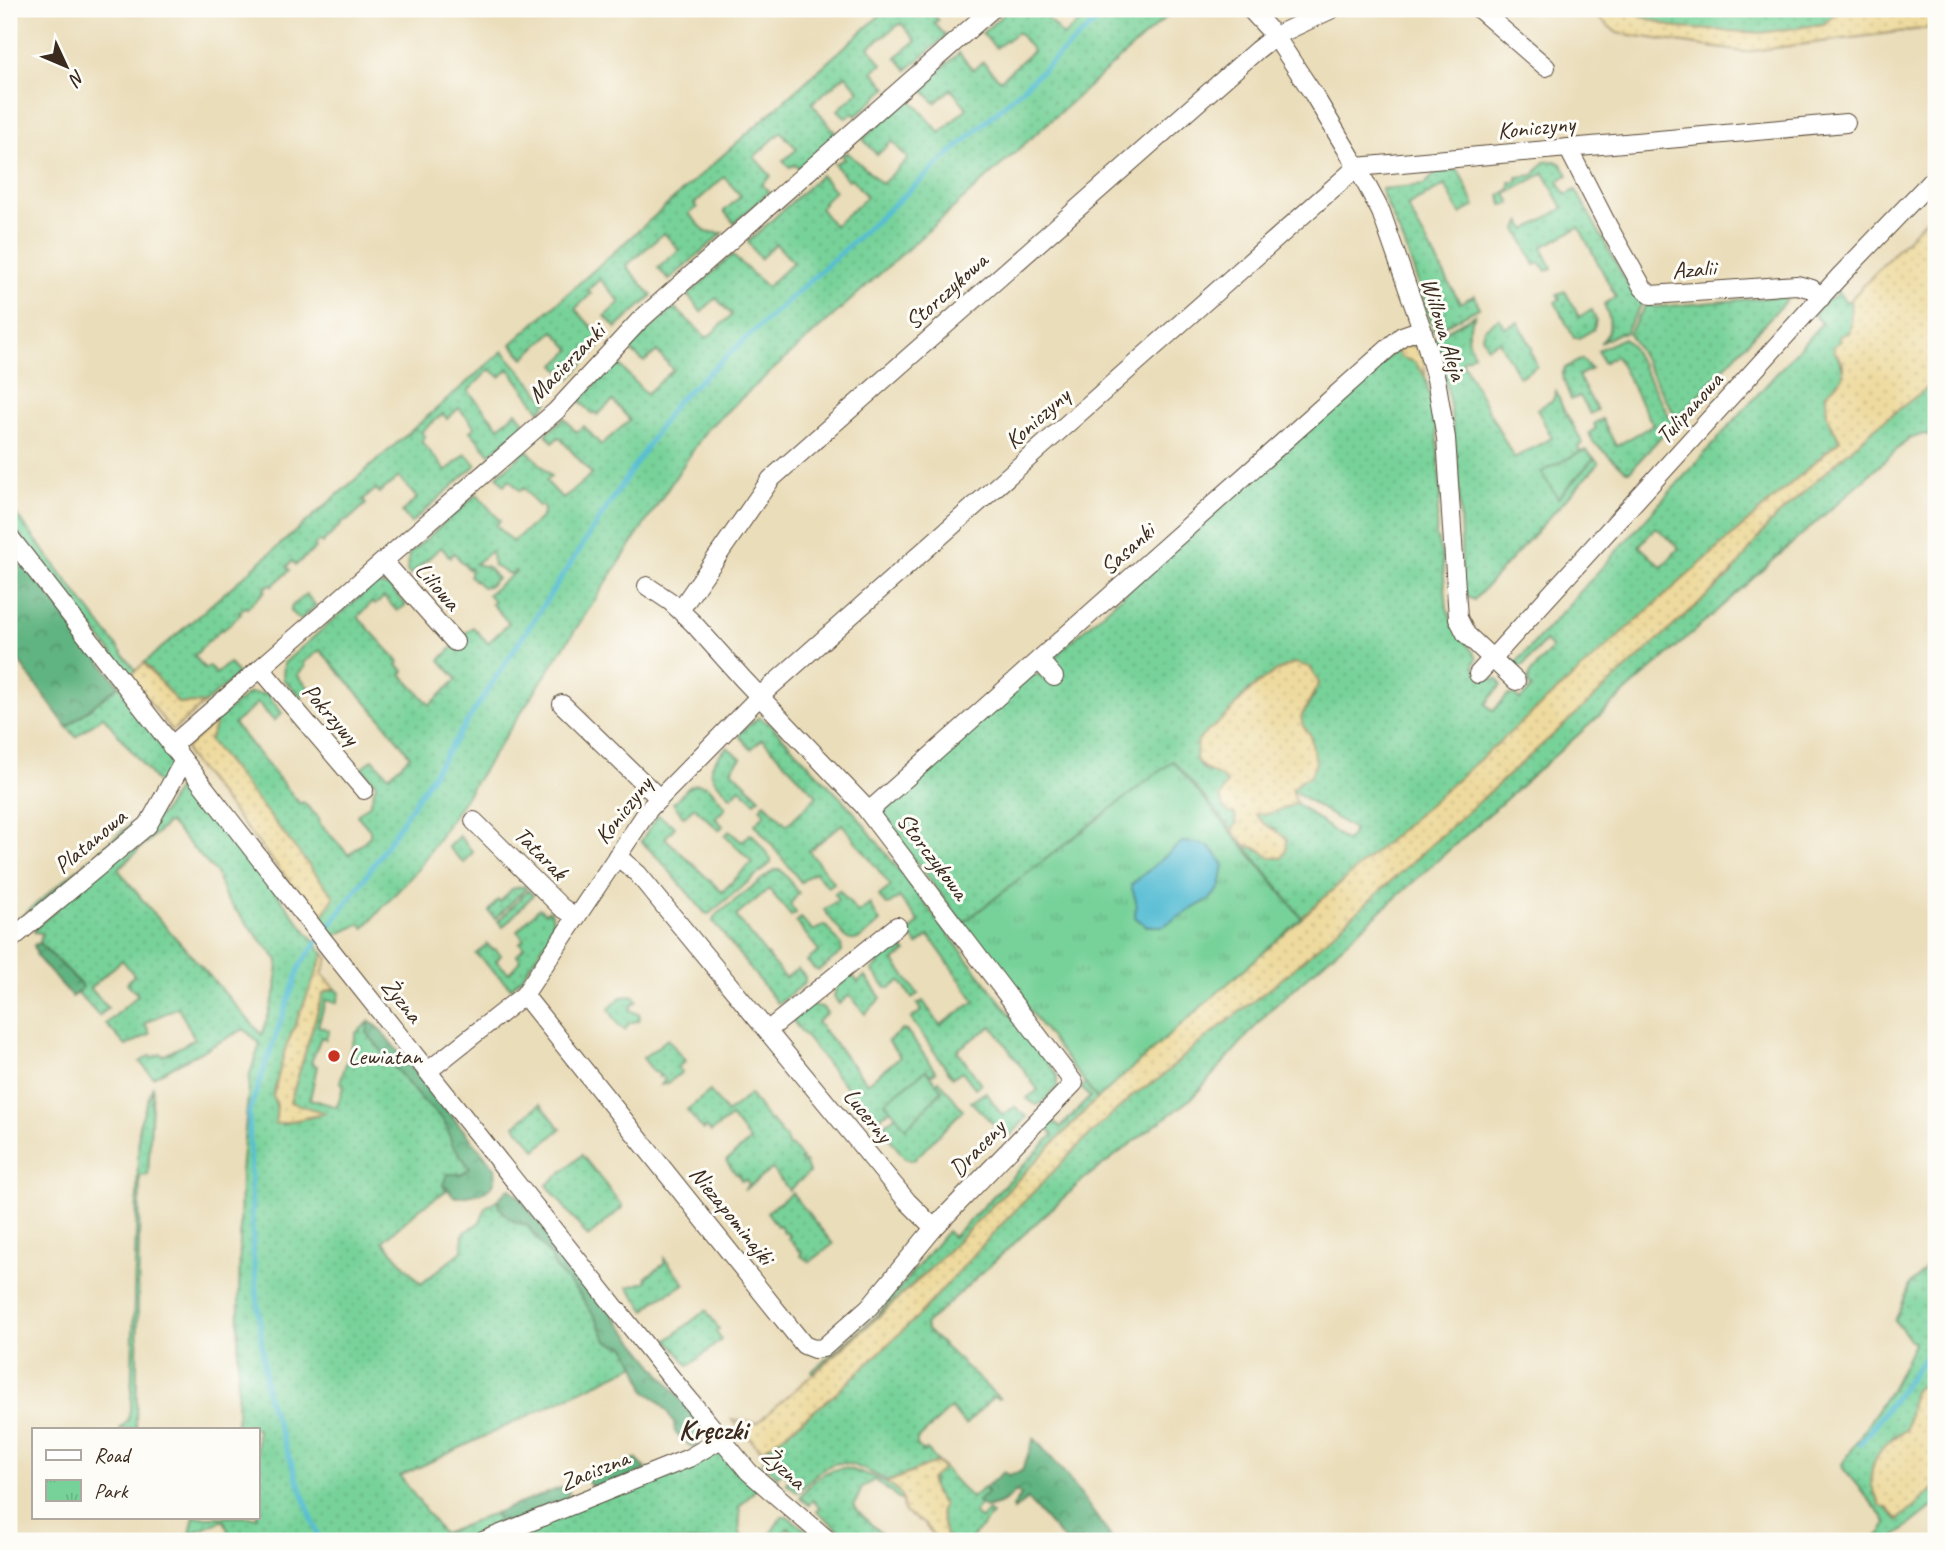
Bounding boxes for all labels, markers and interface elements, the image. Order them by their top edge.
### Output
north arrow [32,32,102,102]
text: N [63,65,90,92]
street label: Koniczyny [1496,108,1578,146]
street label: Storczykowa [898,244,995,336]
street label: Azalii [1671,252,1720,285]
street label: Willowa Aleja [1414,274,1474,385]
street label: Macierzanki [521,315,613,409]
street label: Tulipanowa [1649,365,1730,450]
street label: Koniczyny [998,380,1077,455]
street label: Sasanki [1093,514,1163,581]
street label: Liliowa [409,555,468,618]
street label: Pokrzywy [296,677,367,753]
street label: Koniczyny [587,769,660,850]
street label: Platanowa [48,801,134,880]
street label: Storczykowa [891,806,977,907]
street label: Tatarak [508,820,576,888]
street label: Żyzna [375,971,430,1030]
place label: Lewiatan [348,1041,423,1071]
marker: Lewiatan [326,1048,342,1064]
street label: Lucerny [837,1081,900,1150]
street label: Draceny [942,1112,1013,1183]
street label: Niezapominajki [683,1159,783,1273]
district label: Kręczki [679,1412,751,1447]
legend [32,1428,259,1518]
street label: Żyzna [756,1440,814,1497]
text: Road [94,1442,133,1468]
street label: Zaciszna [555,1442,635,1497]
text: Park [94,1478,129,1504]

